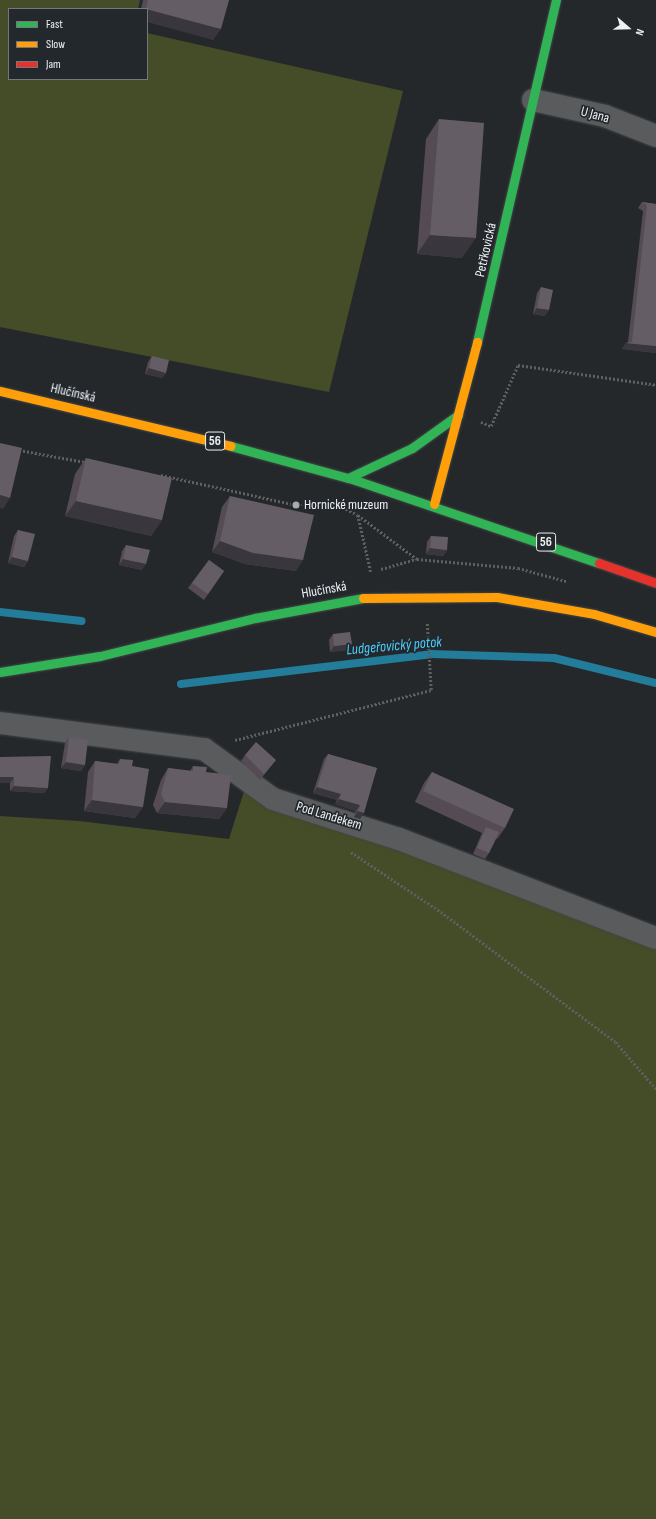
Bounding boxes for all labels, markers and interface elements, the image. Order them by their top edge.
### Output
legend [8,8,148,80]
north arrow [608,8,648,48]
text: Fast [46,17,63,32]
text: N [633,27,647,37]
text: Slow [46,37,65,52]
text: Jam [46,57,61,72]
street label: U Jana [579,103,611,127]
street label: Petřkovická [472,221,500,279]
street label: Hlučínská [49,380,97,406]
road number: 56 [205,430,225,452]
place label: Hornické muzeum [304,497,388,513]
marker: Hornické muzeum [291,500,301,510]
road number: 56 [536,531,556,553]
street label: Hlučínská [300,578,348,602]
water label: Ludgeřovický potok [346,633,442,659]
street label: Pod Landekem [294,798,364,834]

